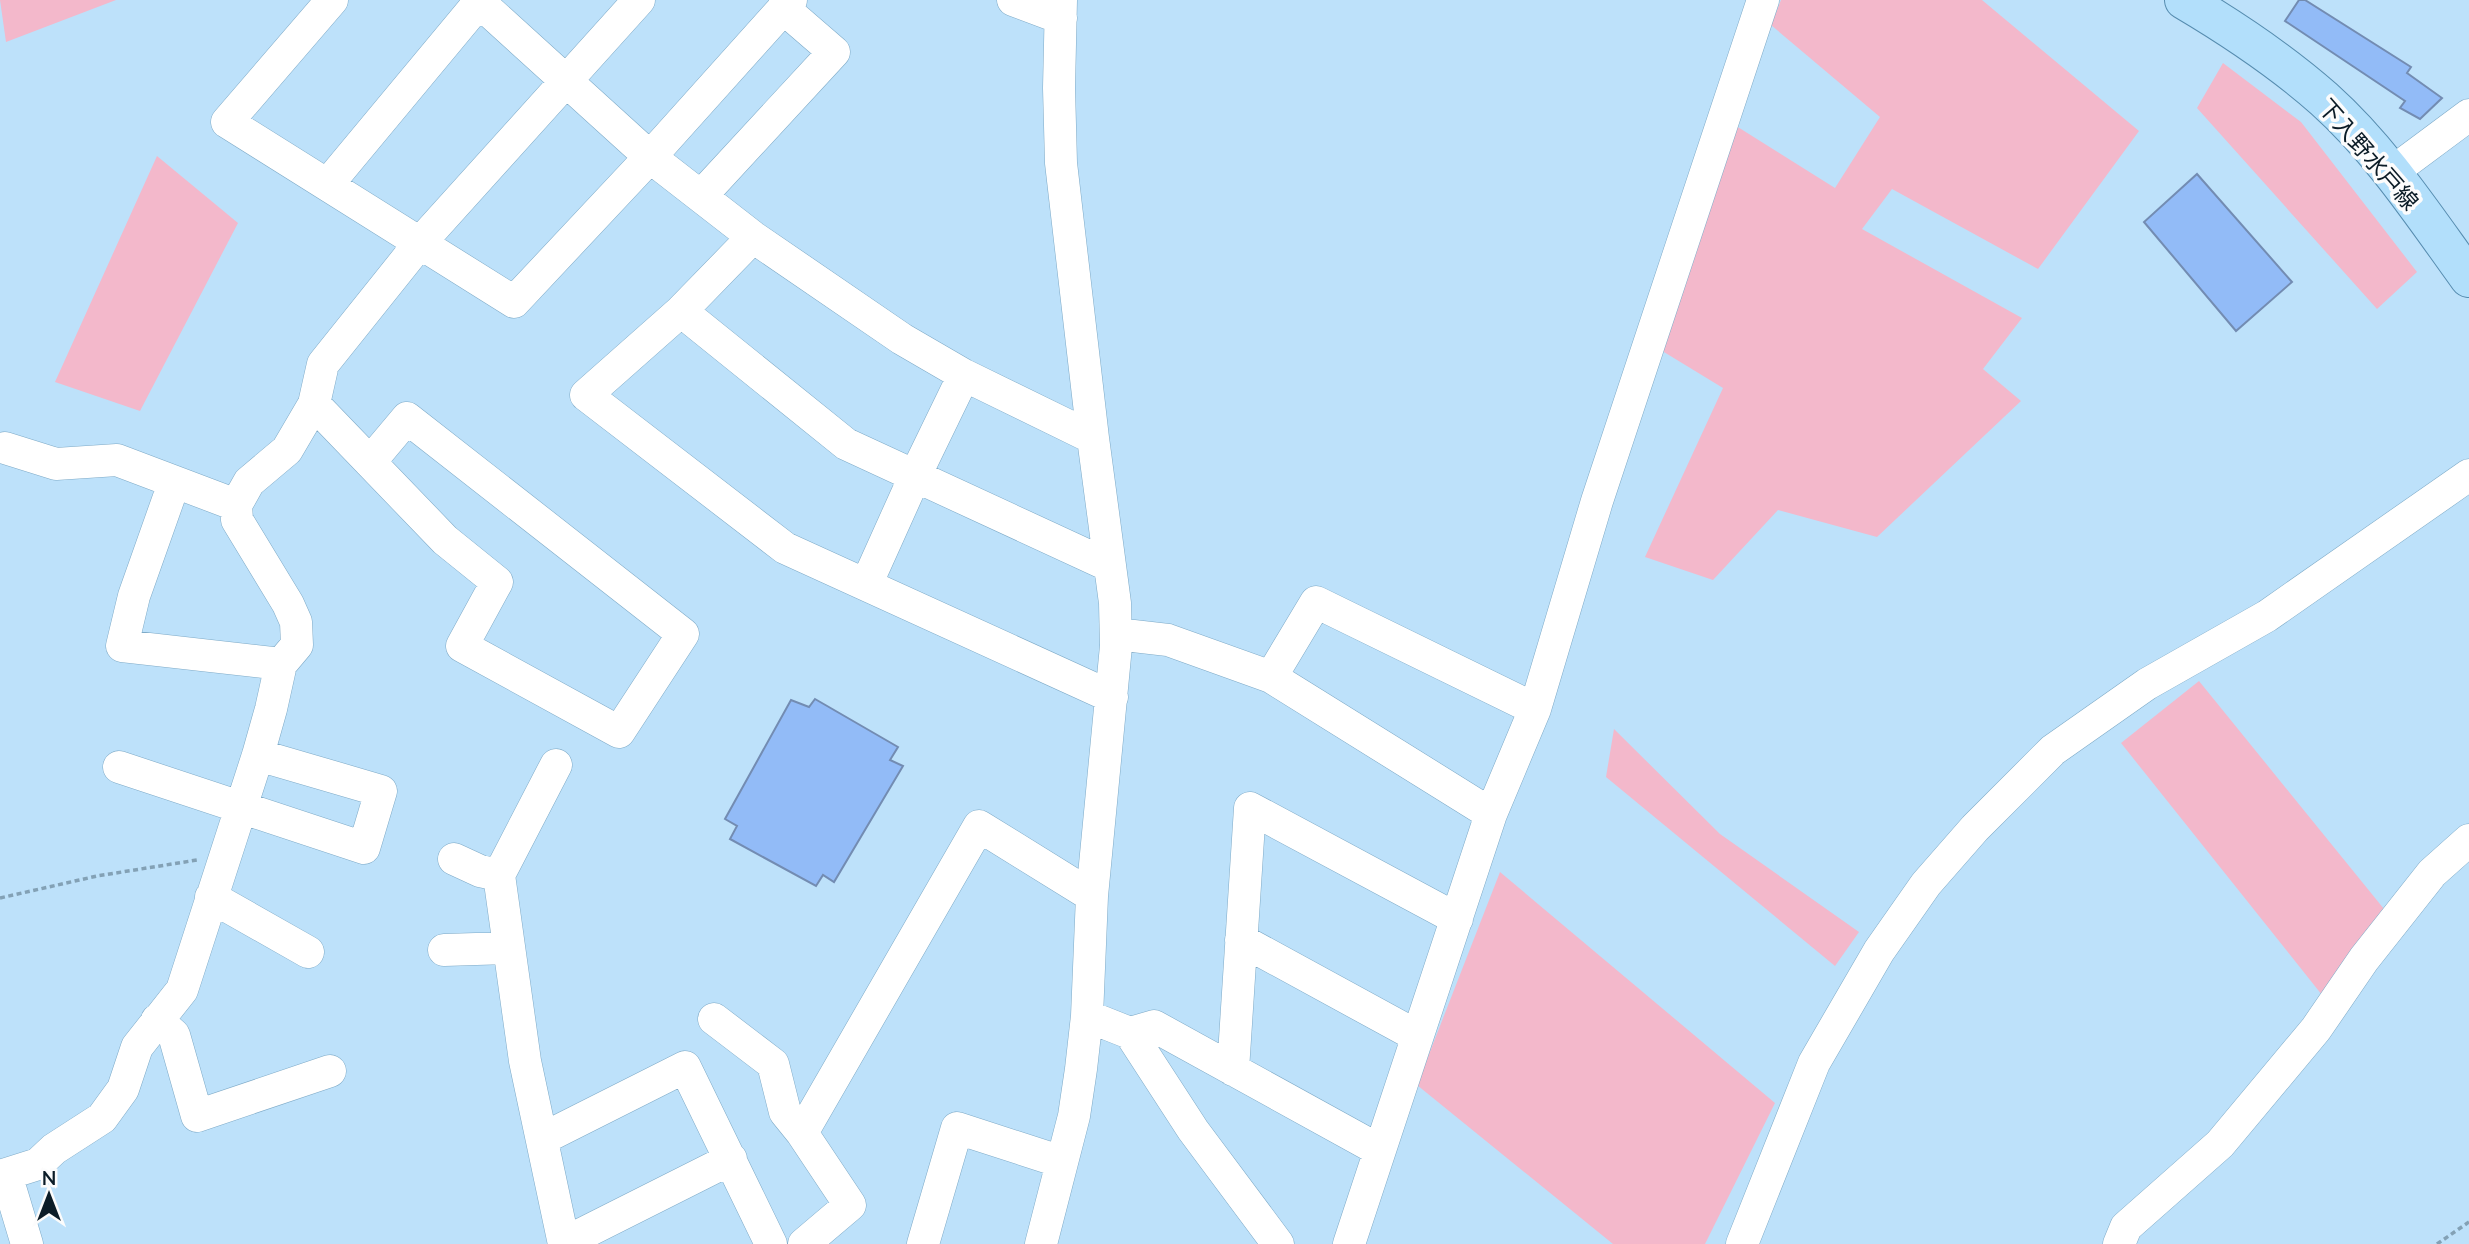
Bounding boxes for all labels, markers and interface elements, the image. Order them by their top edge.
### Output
street label: 下入野水戸線 [2313,93,2425,215]
north arrow [14,1160,84,1230]
text: N [42,1166,56,1189]

